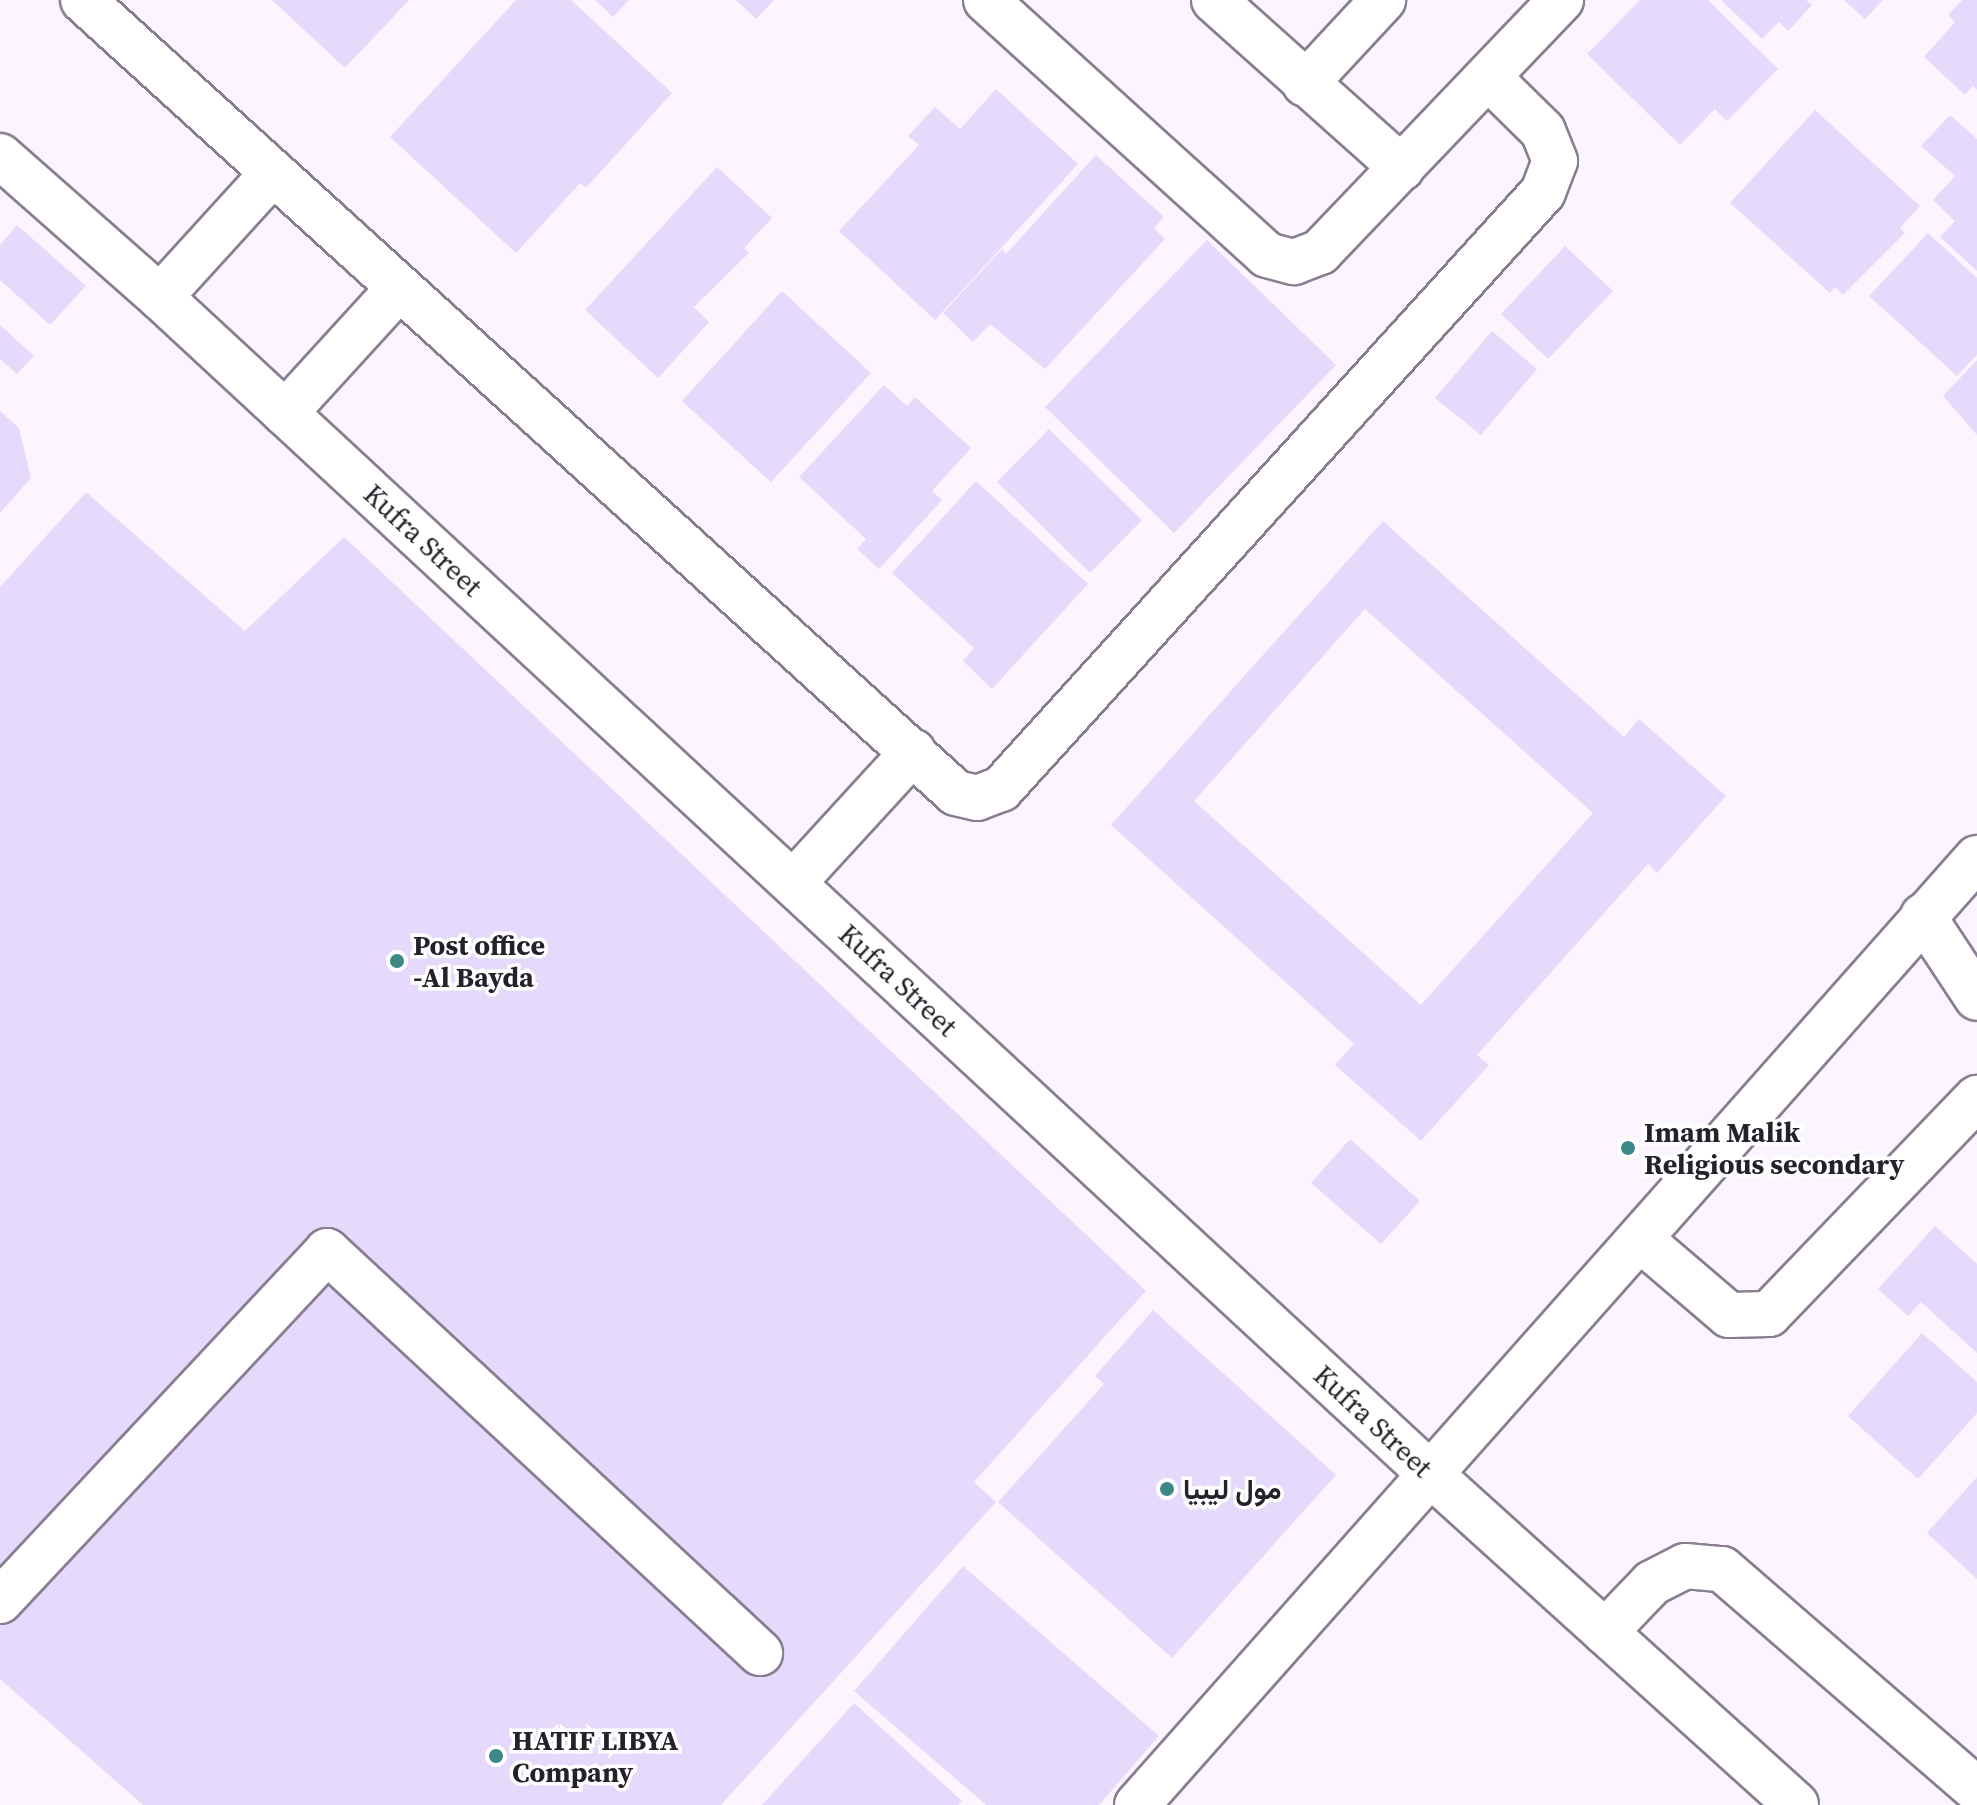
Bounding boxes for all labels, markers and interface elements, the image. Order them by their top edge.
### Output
street label: Kufra Street [357,477,489,603]
street label: Kufra Street [832,917,964,1043]
place label: Post office -Al Bayda [413,928,545,994]
marker: Post office -Al Bayda [388,952,406,970]
place label: Imam Malik Religious secondary [1644,1115,1904,1181]
marker: Imam Malik Religious secondary [1619,1139,1637,1157]
street label: Kufra Street [1307,1358,1439,1484]
place label: مول ليبيا [1183,1472,1282,1506]
marker: مول ليبيا [1158,1480,1176,1498]
place label: HATIF LIBYA Company [512,1723,679,1789]
marker: HATIF LIBYA Company [487,1747,505,1765]

